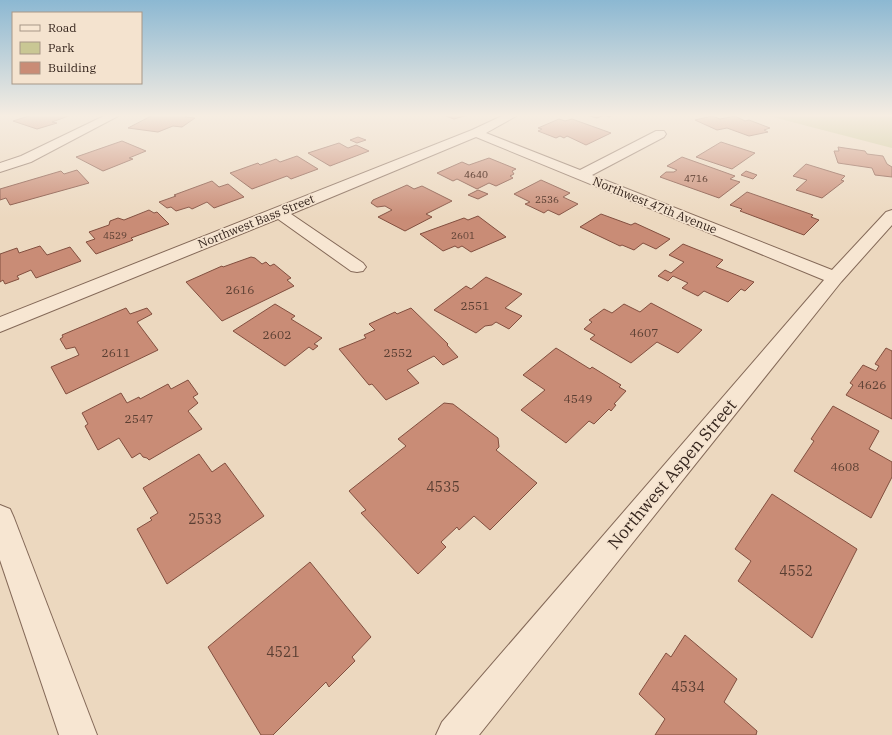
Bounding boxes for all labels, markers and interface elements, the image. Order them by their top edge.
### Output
legend [12,12,142,84]
text: Road [48,20,77,35]
text: Park [48,40,74,55]
text: Building [48,60,96,75]
house number: 4640 [464,168,488,181]
house number: 4716 [684,172,708,185]
street label: Northwest 47th Avenue [591,173,719,237]
street label: Northwest Bass Street [196,191,316,251]
house number: 2536 [535,193,559,206]
house number: 4529 [103,229,127,242]
house number: 2601 [451,229,475,242]
house number: 2616 [226,282,254,297]
house number: 2551 [461,298,489,313]
house number: 4607 [630,325,658,340]
house number: 2602 [263,327,291,342]
house number: 2611 [102,345,130,360]
house number: 2552 [384,345,412,360]
house number: 4626 [858,377,886,392]
house number: 4549 [564,391,592,406]
street label: Northwest Aspen Street [603,394,741,554]
house number: 2547 [125,411,153,426]
house number: 4608 [831,459,859,474]
house number: 4535 [426,478,460,496]
house number: 2533 [188,510,222,528]
house number: 4552 [779,562,813,580]
house number: 4521 [266,643,300,661]
house number: 4534 [671,678,705,696]

